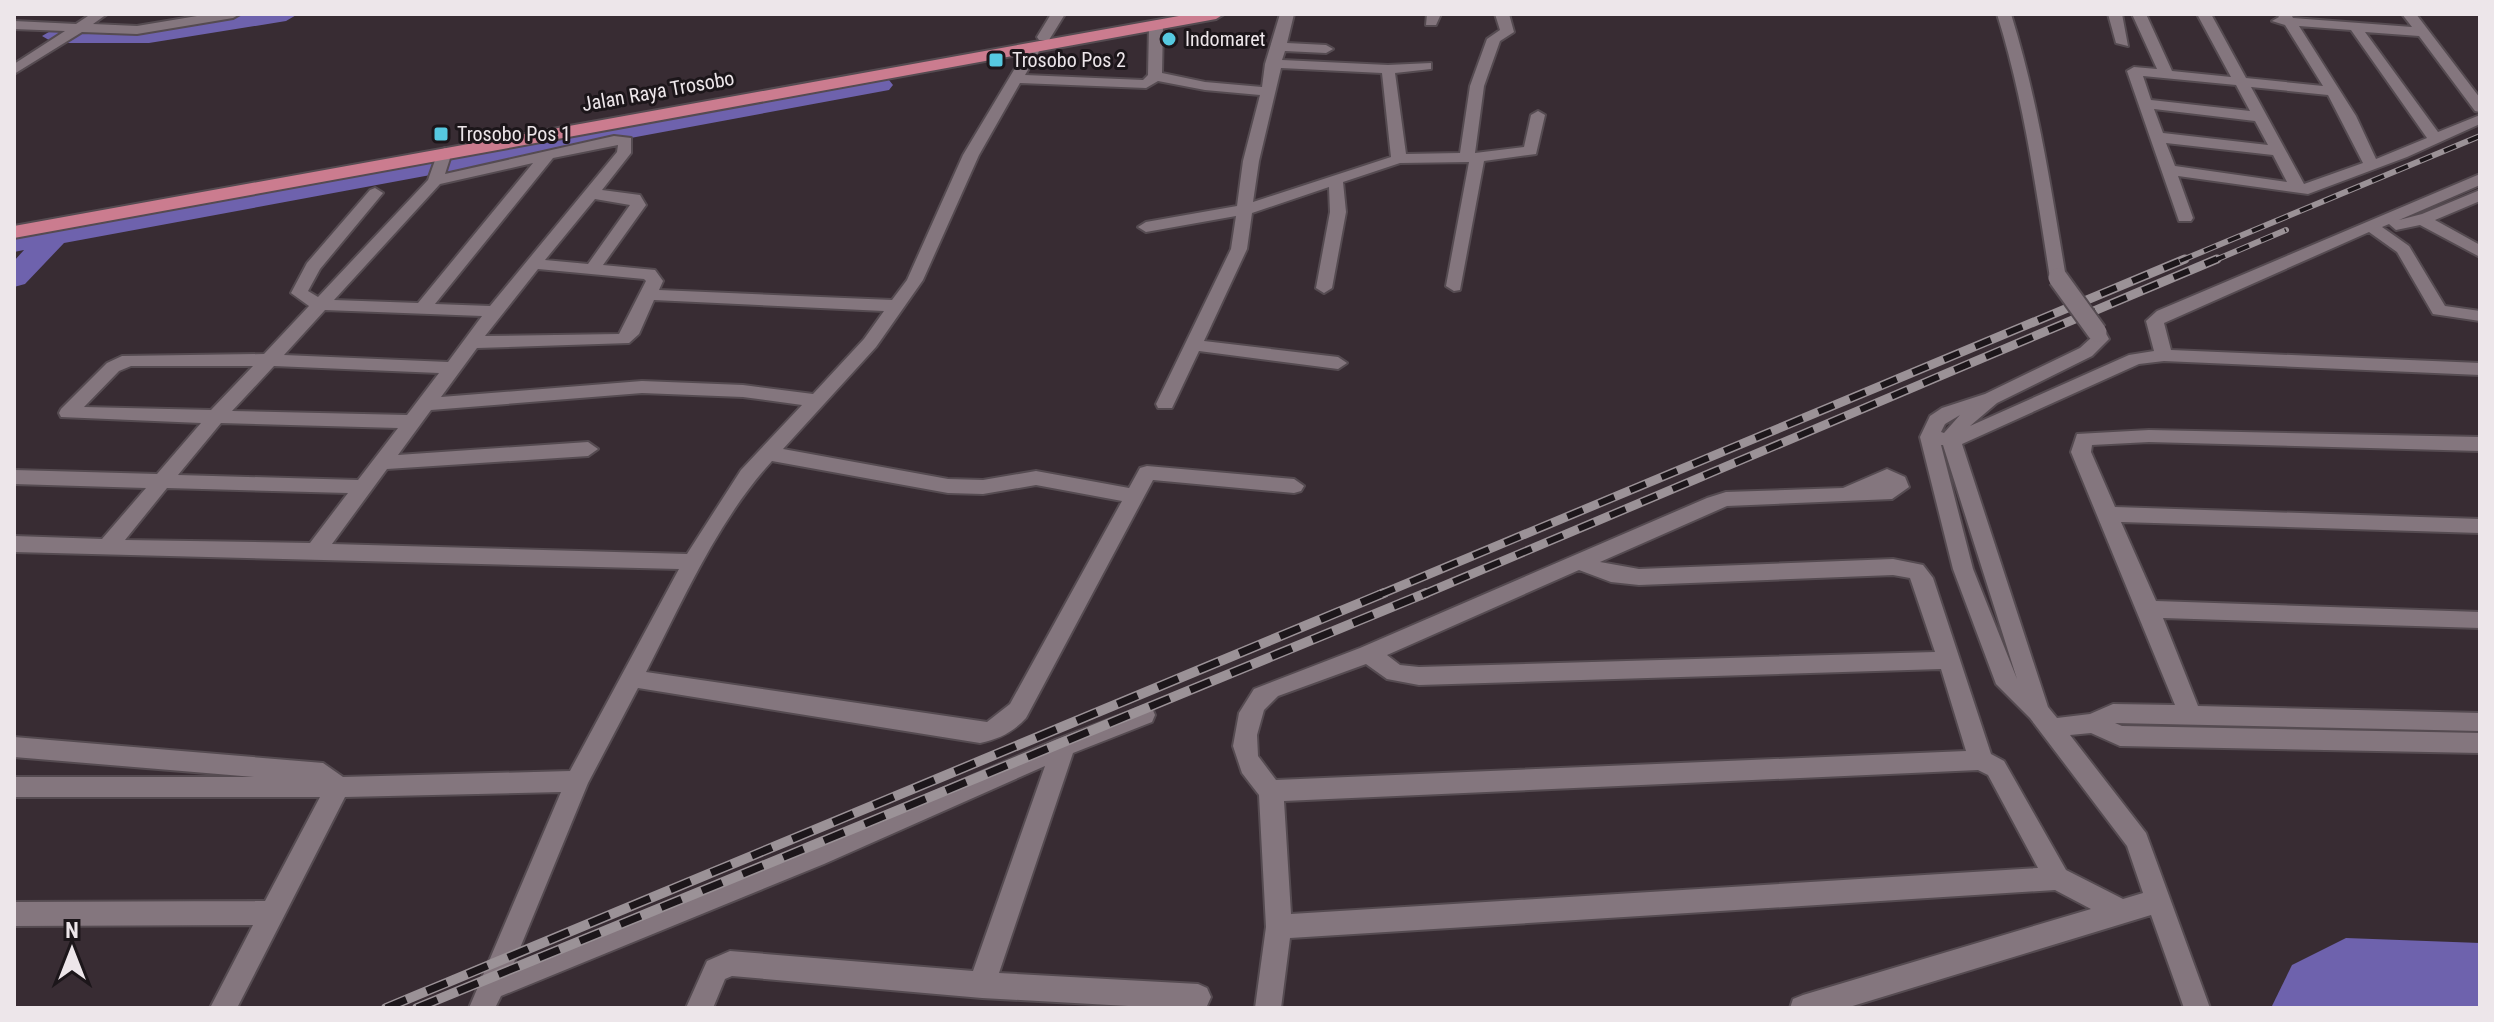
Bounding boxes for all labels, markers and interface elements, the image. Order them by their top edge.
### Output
place label: Indomaret [1185,27,1266,51]
marker: Indomaret [1160,30,1178,48]
place label: Trosobo Pos 2 [1012,48,1126,72]
marker: Trosobo Pos 2 [987,51,1005,69]
street label: Jalan Raya Trosobo [580,66,736,116]
place label: Trosobo Pos 1 [457,122,571,146]
marker: Trosobo Pos 1 [432,125,450,143]
north arrow [32,910,112,990]
text: N [65,918,79,943]

